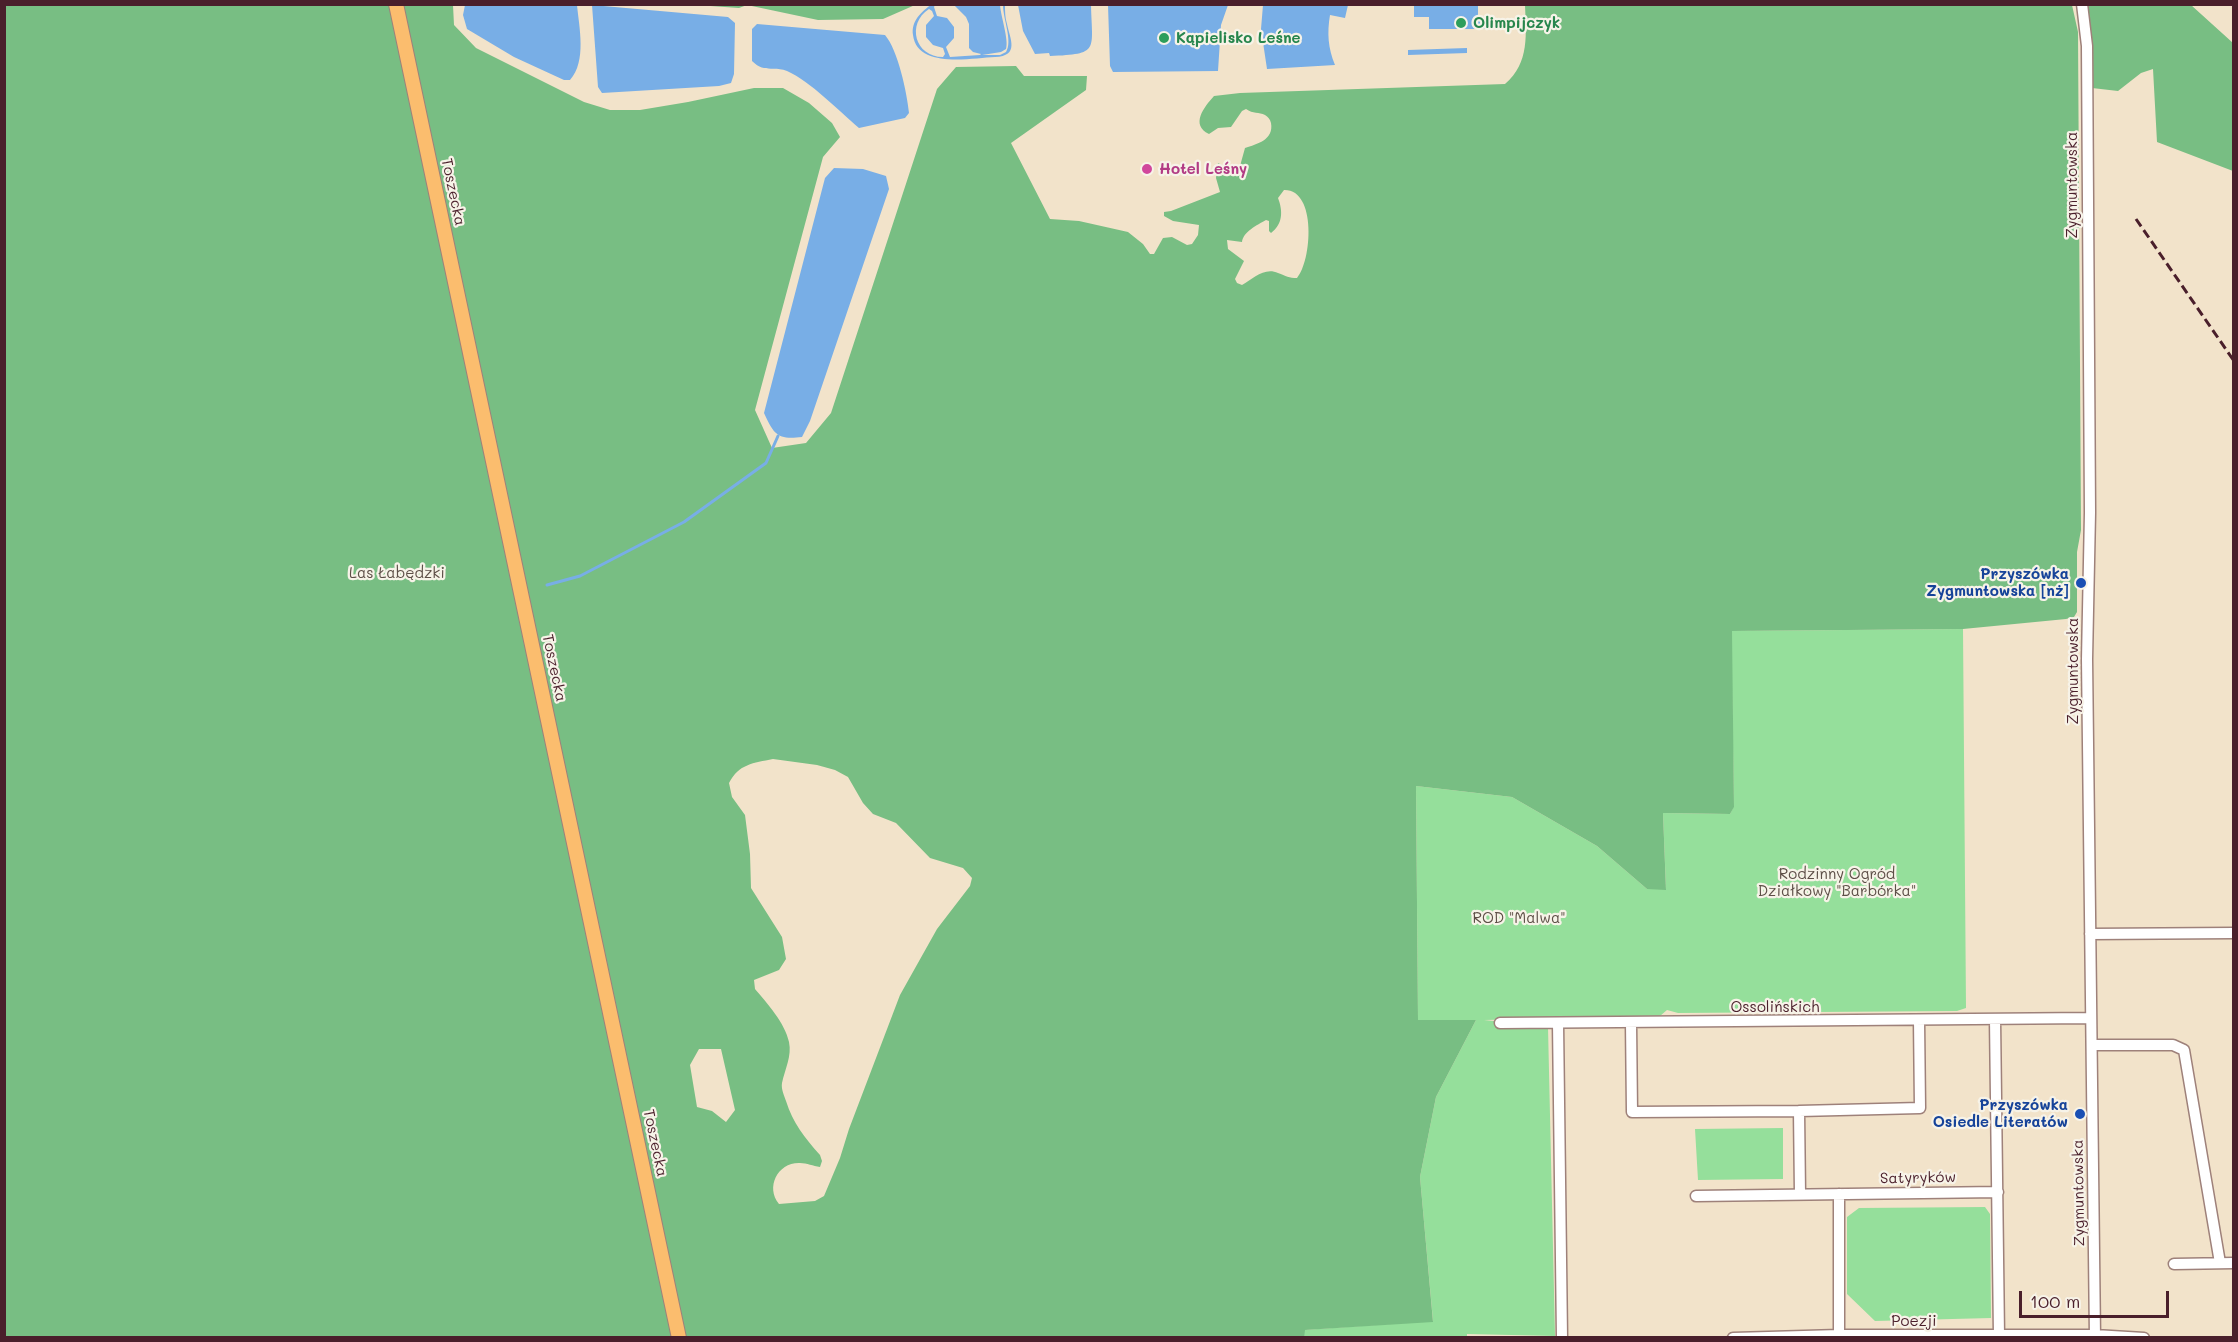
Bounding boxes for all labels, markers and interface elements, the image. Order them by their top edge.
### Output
place label: Olimpijczyk [1473,14,1560,32]
marker: Olimpijczyk [1454,16,1468,30]
place label: Kąpielisko Leśne [1176,29,1301,47]
marker: Kąpielisko Leśne [1157,31,1171,45]
street label: Zygmuntowska [2063,132,2081,238]
street label: Toszecka [437,157,469,227]
place label: Hotel Leśny [1159,160,1247,178]
marker: Hotel Leśny [1140,162,1154,176]
park label: Las Łabędzki [349,564,445,582]
place label: Przyszówka Zygmuntowska [nż] [1926,565,2069,600]
marker: Przyszówka Zygmuntowska [nż] [2074,576,2088,590]
street label: Zygmuntowska [2064,618,2082,724]
street label: Toszecka [538,633,570,703]
park label: Rodzinny Ogród Działkowy "Barbórka" [1758,865,1916,900]
park label: ROD "Malwa" [1472,909,1566,927]
street label: Ossolińskich [1730,998,1820,1016]
place label: Przyszówka Osiedle Literatów [1933,1096,2068,1131]
marker: Przyszówka Osiedle Literatów [2073,1107,2087,1121]
street label: Toszecka [639,1108,671,1178]
street label: Zygmuntowska [2069,1139,2089,1247]
street label: Satyryków [1880,1168,1956,1188]
scale bar [2022,1279,2172,1317]
text: 100 m [2030,1289,2080,1313]
street label: Poezji [1891,1312,1937,1330]

